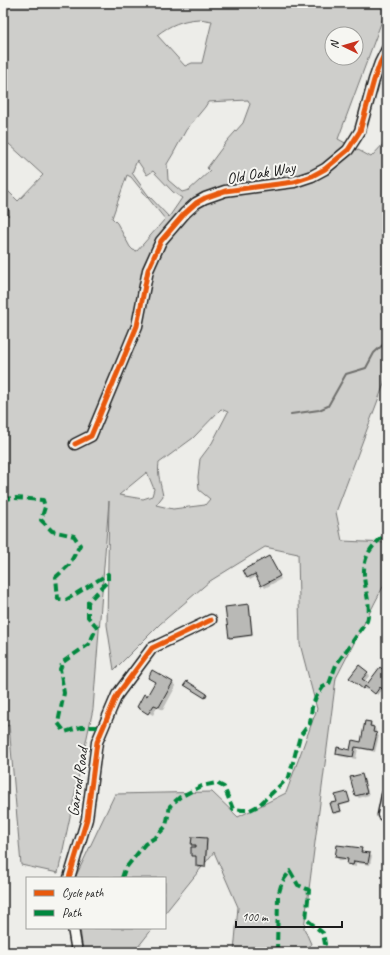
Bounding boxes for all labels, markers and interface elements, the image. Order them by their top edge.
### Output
north arrow [324,26,364,66]
text: N [327,39,341,49]
street label: Old Oak Way [225,157,298,189]
street label: Garrod Road [63,744,93,818]
legend [26,877,166,929]
text: Cycle path [62,885,104,901]
scale bar [236,903,342,929]
text: Path [62,905,82,921]
text: 100 m [242,909,269,925]

